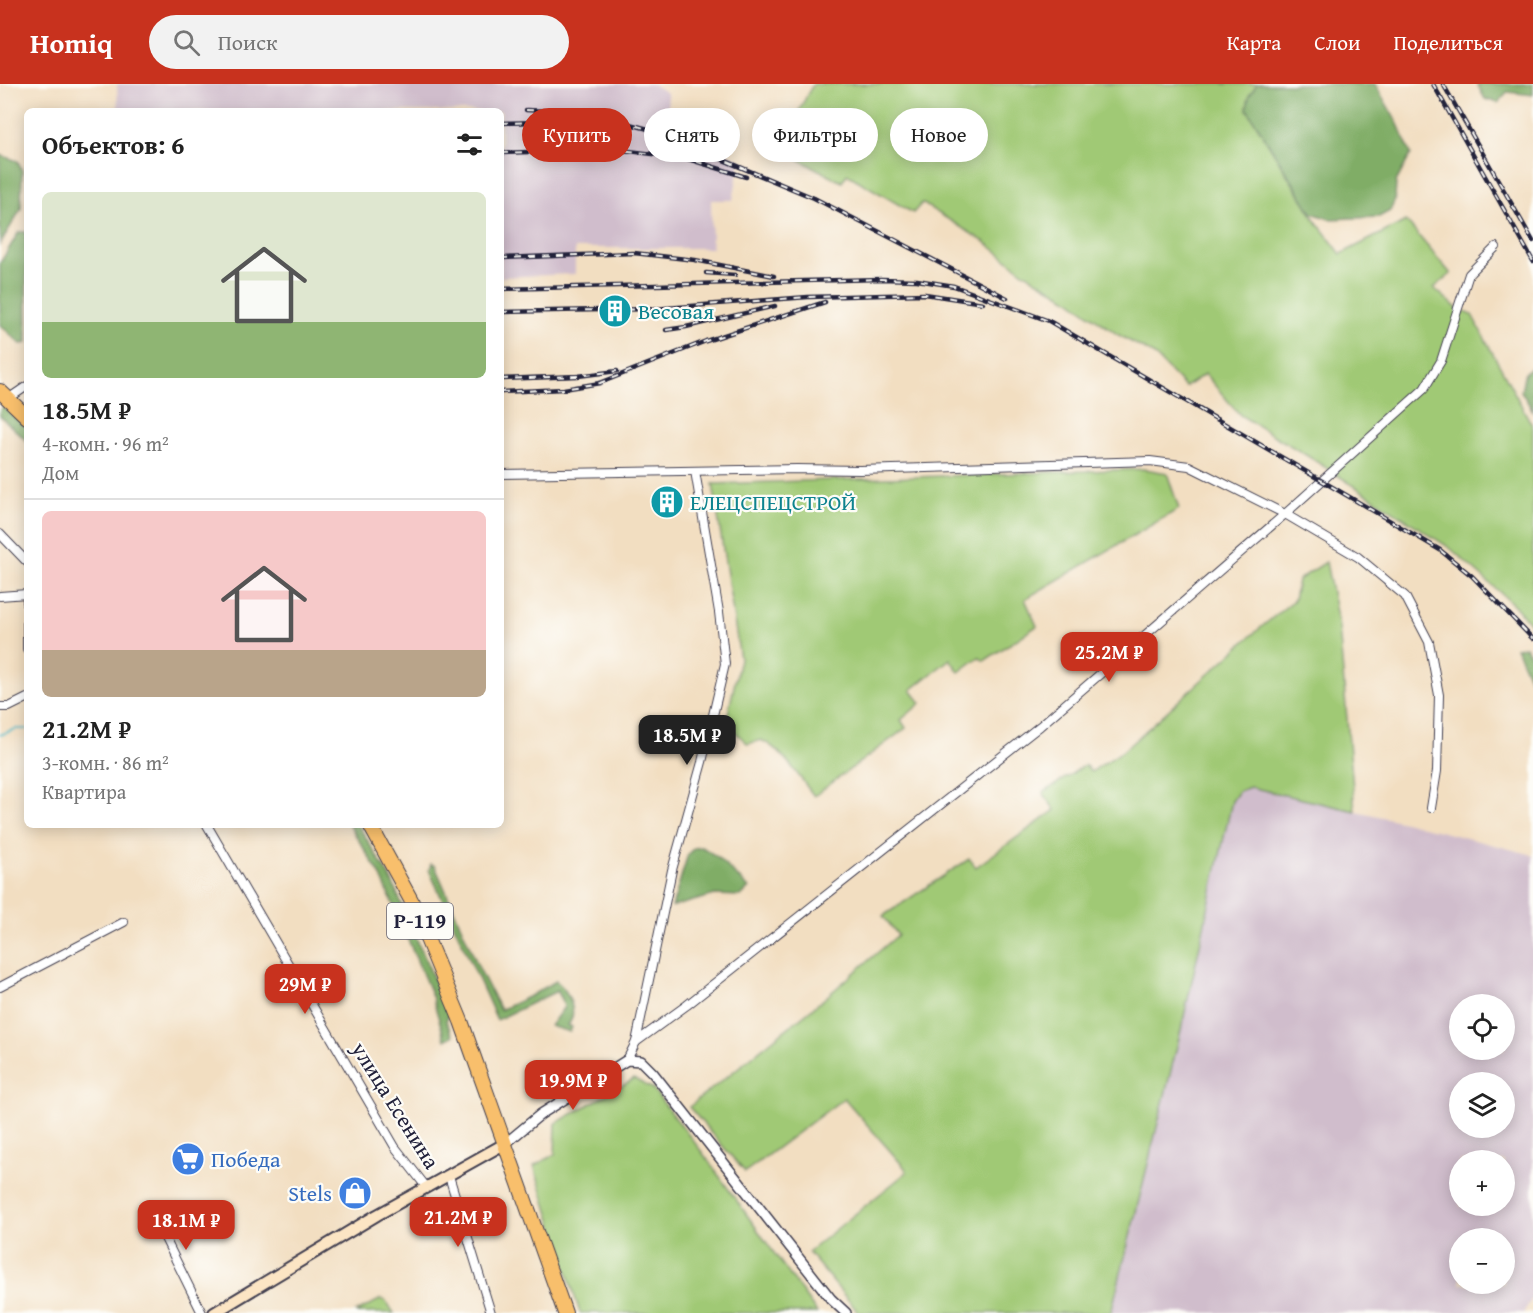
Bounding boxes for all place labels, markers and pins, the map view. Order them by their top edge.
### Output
building icon: Весовая [597,293,633,329]
place label: Весовая [638,295,714,327]
building icon: ЕЛЕЦСПЕЦСТРОЙ [649,484,685,520]
place label: ЕЛЕЦСПЕЦСТРОЙ [690,486,856,518]
pin: 25.2M ₽ [1054,632,1164,683]
pin: 18.5M ₽ [632,715,742,766]
pin: 29M ₽ [263,964,347,1015]
pin: 19.9M ₽ [518,1060,628,1111]
supermarket icon: Победа [170,1141,206,1177]
place label: Победа [211,1143,281,1175]
shop icon: Stels [337,1175,373,1211]
place label: Stels [288,1177,332,1209]
pin: 21.2M ₽ [403,1197,513,1248]
pin: 18.1M ₽ [131,1200,241,1251]

